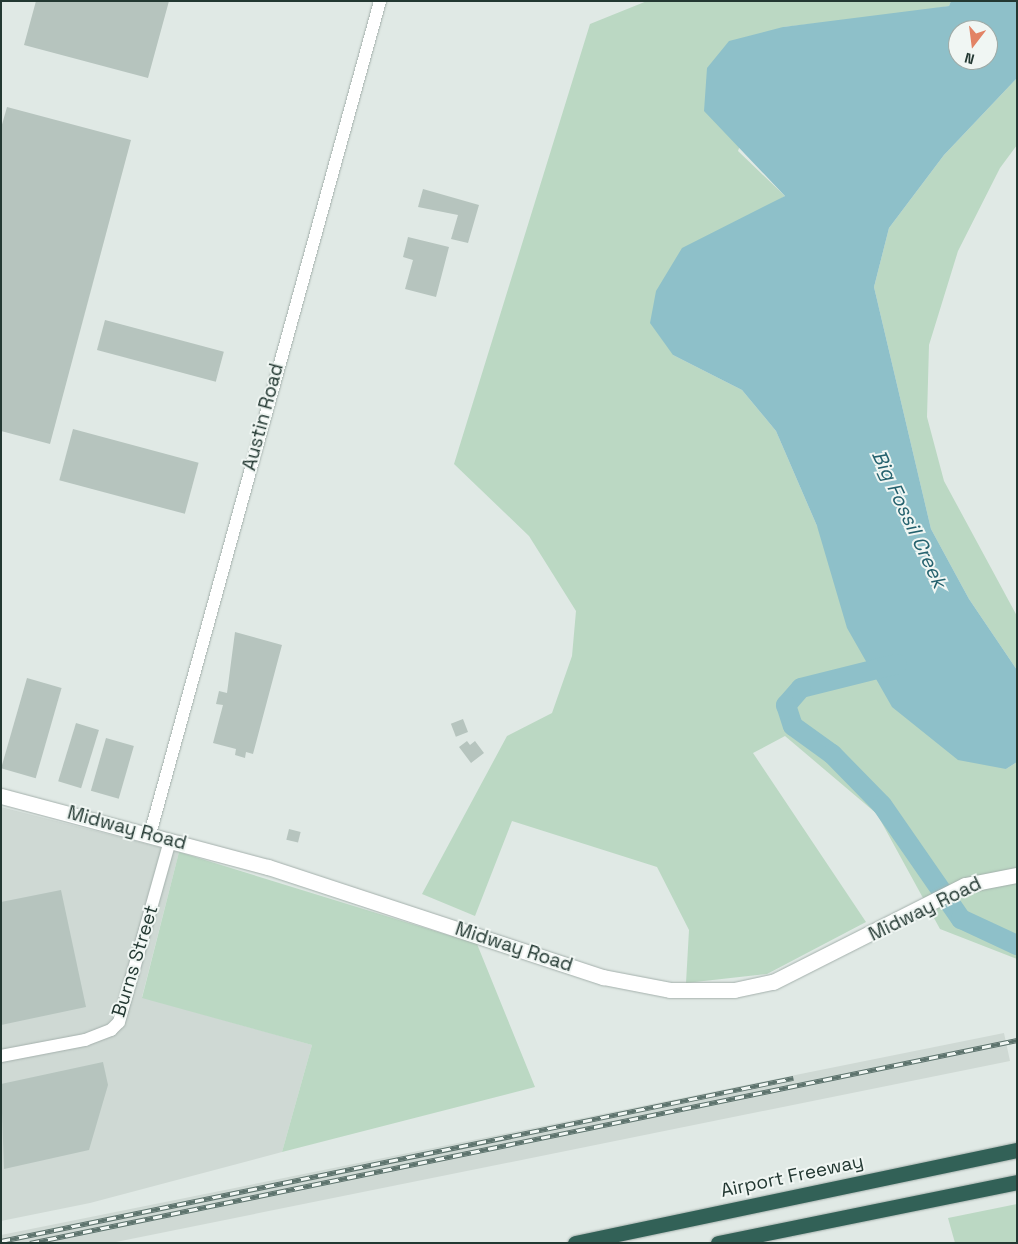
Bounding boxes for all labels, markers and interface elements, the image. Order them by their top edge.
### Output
north arrow [948,20,998,70]
text: N [963,49,976,68]
street label: Austin Road [238,361,288,473]
water label: Big Fossil Creek [867,446,951,592]
street label: Midway Road [65,801,189,855]
street label: Midway Road [865,872,985,946]
street label: Burns Street [107,902,163,1020]
street label: Midway Road [452,917,576,977]
street label: Airport Freeway [719,1150,865,1202]

